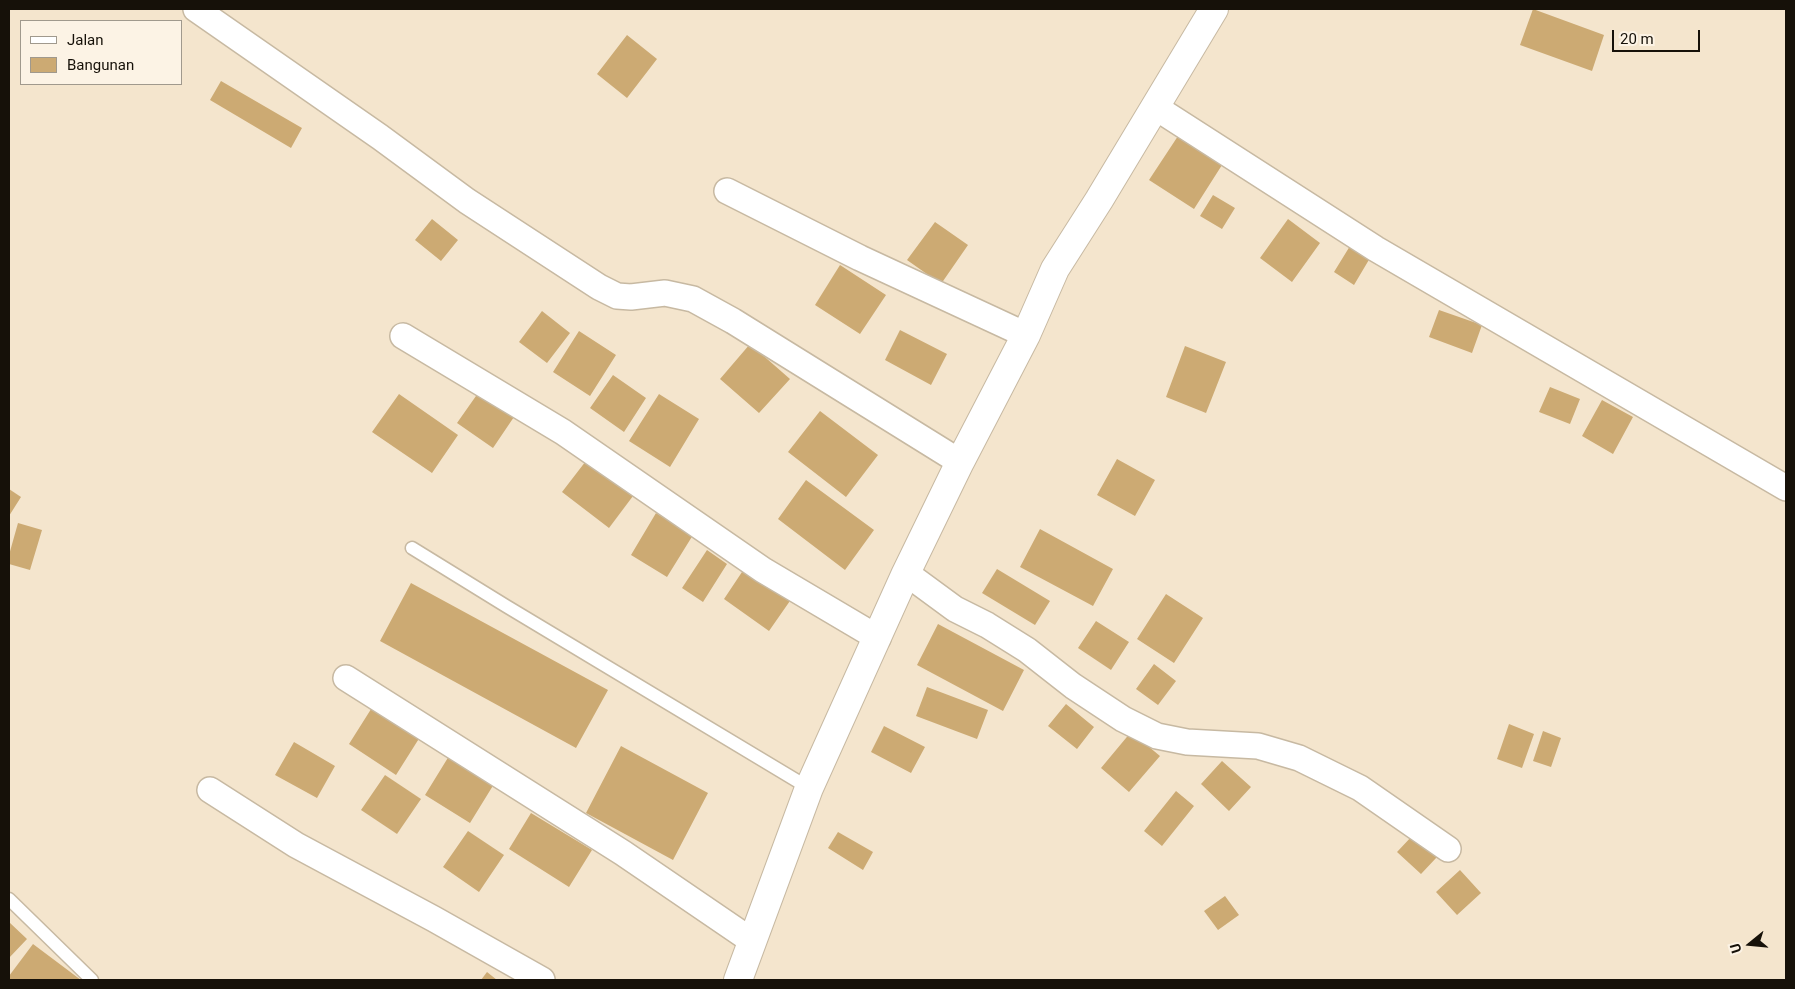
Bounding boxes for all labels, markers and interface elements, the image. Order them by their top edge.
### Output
legend [20,20,182,85]
scale bar [1615,20,1702,52]
text: 20 m [1620,30,1654,48]
text: Jalan [67,31,104,49]
text: Bangunan [67,56,134,74]
north arrow [1725,919,1775,969]
text: U [1727,942,1745,955]

